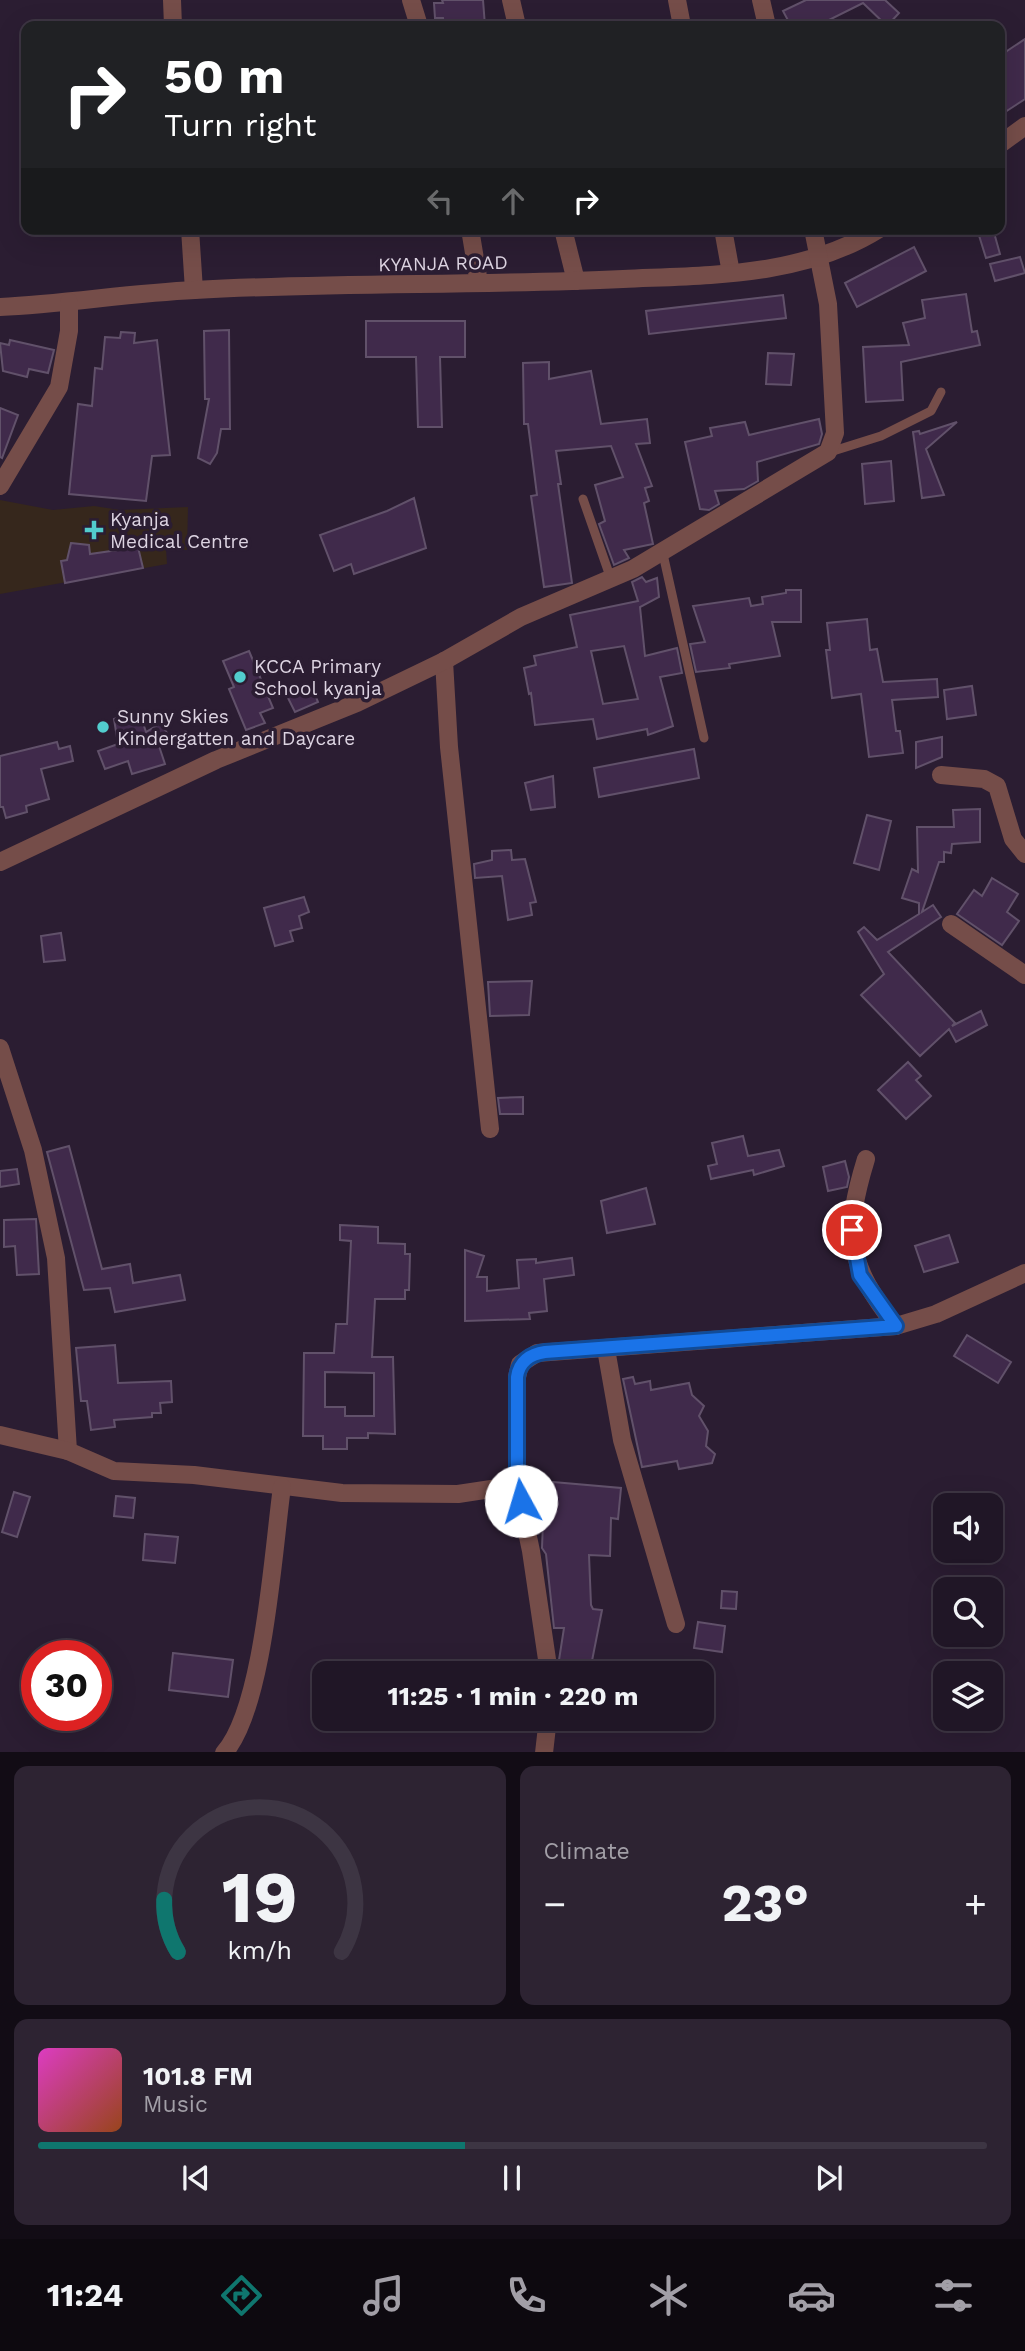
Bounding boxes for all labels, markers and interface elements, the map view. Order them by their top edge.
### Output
text: 50 m [164,47,284,105]
icon: right [49,49,140,140]
text: Turn right [164,106,316,144]
icon: left [421,182,459,220]
icon: ahead [494,182,532,220]
icon: right [567,182,605,220]
street label: KYANJA ROAD [378,251,508,276]
place label: Kyanja Medical Centre [110,508,249,553]
marker: Kyanja Medical Centre [84,520,104,540]
place label: KCCA Primary School kyanja [254,655,382,700]
marker: KCCA Primary School kyanja [232,669,248,685]
place label: Sunny Skies Kindergatten and Daycare [117,705,355,750]
marker: Sunny Skies Kindergatten and Daycare [95,719,111,735]
pin [822,1200,882,1260]
icon: arrive [833,1211,871,1249]
position arrow [484,1464,558,1538]
map controls [933,1493,1003,1731]
button: sound [933,1493,1003,1563]
button: search [933,1577,1003,1647]
speed limit sign: 30 [21,1640,112,1731]
button: layers [933,1661,1003,1731]
text: 11:25 · 1 min · 220 m [387,1681,639,1711]
text: Climate [544,1838,630,1865]
text: 19 [222,1854,298,1940]
text: 23° [721,1873,809,1934]
text: − [544,1882,566,1926]
text: + [964,1882,987,1926]
text: km/h [228,1935,292,1964]
text: 101.8 FM [143,2061,253,2091]
text: Music [143,2091,208,2118]
icon: previous [177,2159,215,2197]
icon: pause [493,2159,531,2197]
icon: next [810,2159,848,2197]
icon: directions [217,2271,266,2320]
icon: music [359,2271,408,2320]
icon: phone [502,2271,551,2320]
icon: climate [644,2271,693,2320]
icon: car [787,2271,836,2320]
icon: filters [929,2271,978,2320]
text: 11:24 [47,2276,123,2314]

